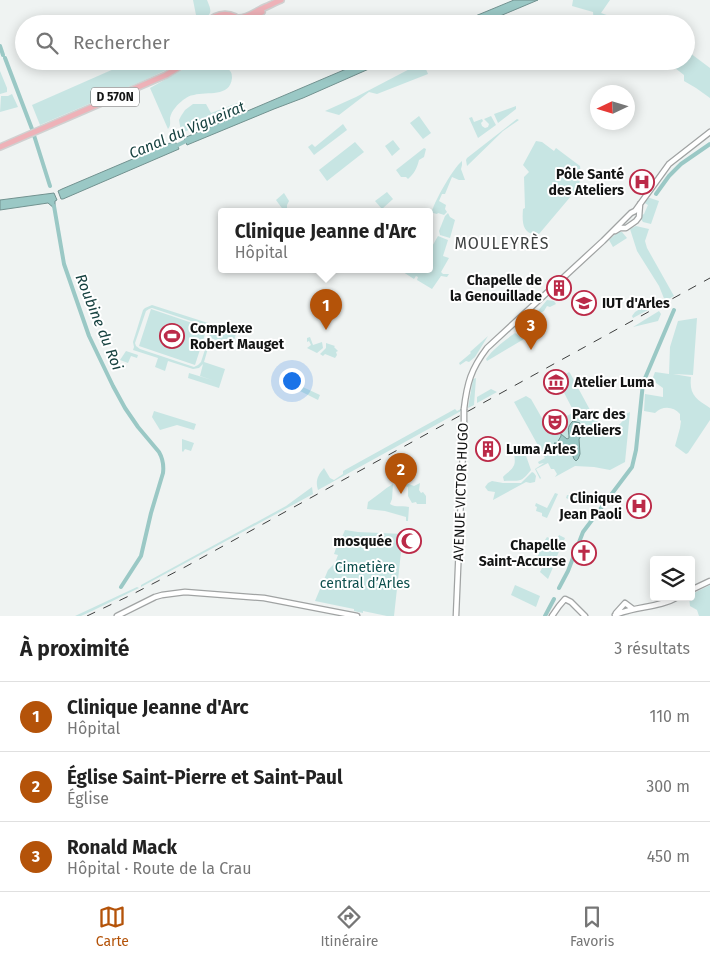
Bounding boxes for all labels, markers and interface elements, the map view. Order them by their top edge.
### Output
search box [15,15,695,70]
icon: search [33,29,61,57]
text: Rechercher [73,31,170,54]
north arrow [590,85,635,130]
road number: D 570N [91,88,139,106]
water label: Canal du Vigueirat [126,97,248,163]
place label: Pôle Santé des Ateliers [549,166,624,199]
hospital icon: Pôle Santé des Ateliers [629,169,655,195]
popup [218,208,433,273]
text: Clinique Jeanne d'Arc [235,220,416,243]
district label: MOULEYRÈS [454,233,550,253]
text: Hôpital [235,243,288,262]
water label: Roubine du Roi [72,271,126,373]
place label: Chapelle de la Genouillade [450,272,542,305]
building icon: Chapelle de la Genouillade [546,275,572,301]
pin: 1 [310,289,342,330]
school or university icon: IUT d'Arles [571,290,597,316]
place label: IUT d'Arles [602,295,670,312]
pin: 3 [515,309,547,350]
place label: Complexe Robert Mauget [190,320,285,353]
sports icon: Complexe Robert Mauget [159,323,185,349]
your location [279,368,305,394]
museum icon: Atelier Luma [543,369,569,395]
place label: Atelier Luma [573,374,655,391]
place label: Parc des Ateliers [571,406,626,439]
theatre icon: Parc des Ateliers [542,409,568,435]
street label: AVENUE VICTOR HUGO [450,422,472,562]
building icon: Luma Arles [475,436,501,462]
place label: Luma Arles [506,441,576,458]
pin: 2 [385,453,417,494]
place label: Clinique Jean Paoli [558,490,622,523]
hospital icon: Clinique Jean Paoli [626,493,652,519]
mosque icon: mosquée [396,528,422,554]
place label: mosquée [333,533,392,550]
place label: Chapelle Saint-Accurse [479,537,566,570]
church icon: Chapelle Saint-Accurse [571,540,597,566]
map controls [650,556,695,601]
button: layers [650,556,695,601]
park label: Cimetière central d’Arles [320,559,411,592]
text: À proximité [20,636,129,662]
text: 3 résultats [614,639,690,658]
text: Clinique Jeanne d'Arc [67,696,249,719]
text: 1 [32,707,40,726]
text: 110 m [649,707,690,726]
text: Hôpital [67,719,120,738]
text: Église Saint-Pierre et Saint-Paul [67,766,343,789]
text: 2 [32,777,40,796]
text: 300 m [646,777,690,796]
text: Église [67,789,109,808]
text: Ronald Mack [67,836,177,859]
text: 3 [32,847,40,866]
text: 450 m [647,847,690,866]
text: Hôpital · Route de la Crau [67,859,251,878]
tab: Carte [96,903,129,950]
tab: Itinéraire [320,903,378,950]
tab: Favoris [570,903,614,950]

